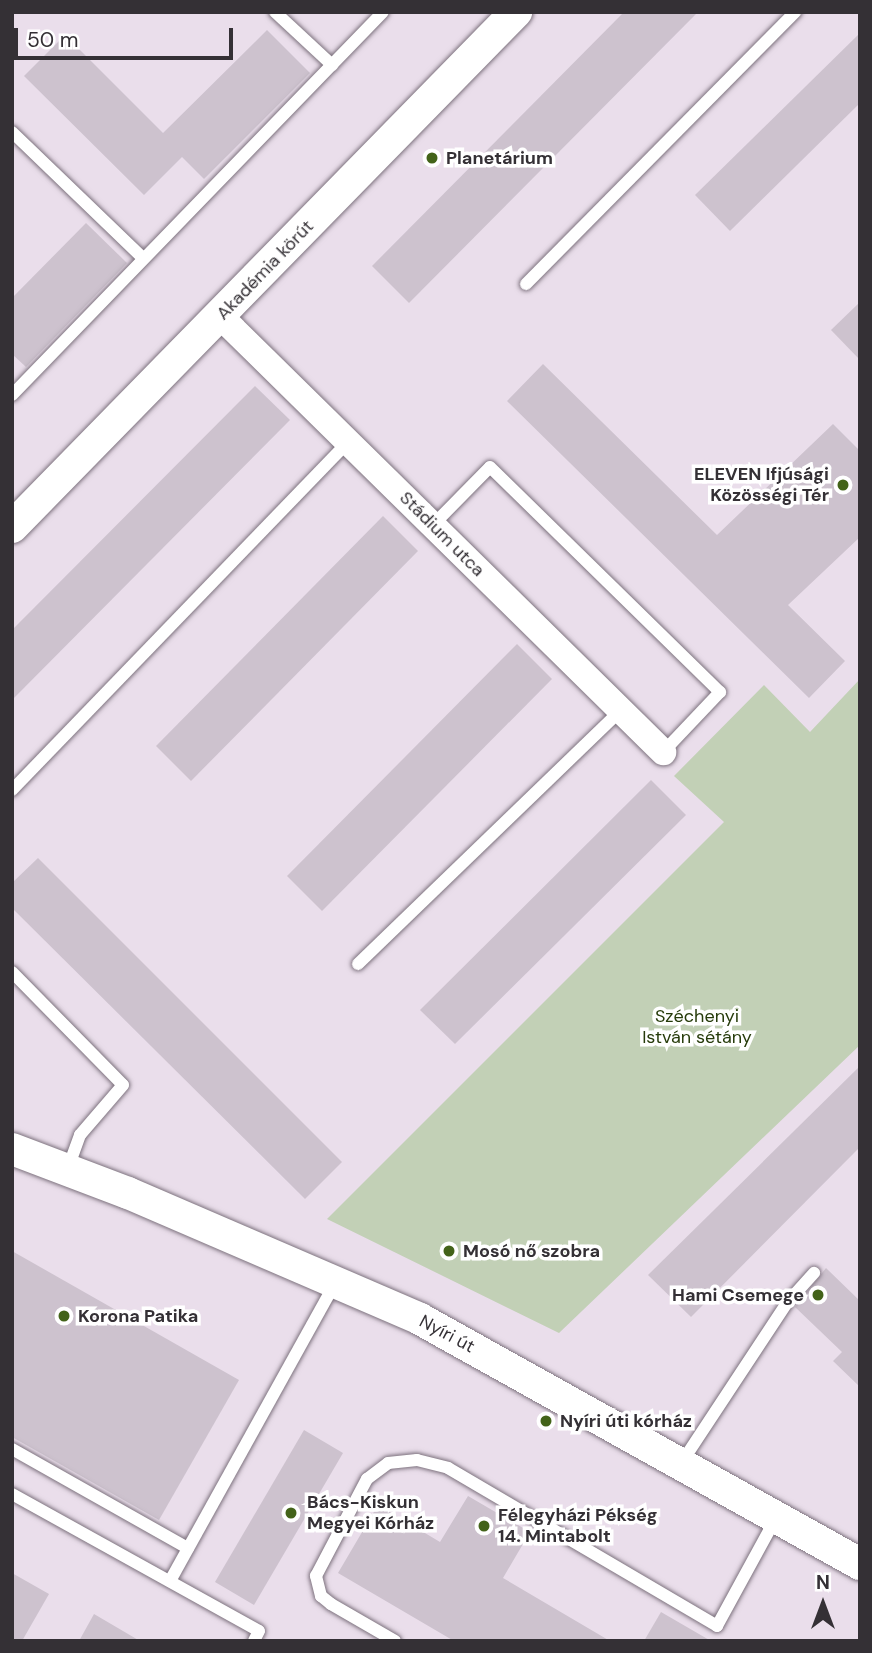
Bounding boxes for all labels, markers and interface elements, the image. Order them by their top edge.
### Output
scale bar [18,14,236,58]
text: 50 m [27,26,78,54]
place label: Planetárium [446,147,553,169]
marker: Planetárium [424,150,440,166]
street label: Akadémia körút [212,216,318,324]
place label: ELEVEN Ifjúsági Közösségi Tér [694,464,829,506]
marker: ELEVEN Ifjúsági Közösségi Tér [835,477,851,493]
street label: Stádium utca [395,487,489,581]
park label: Széchenyi István sétány [642,1006,752,1048]
place label: Mosó nő szobra [463,1240,600,1262]
marker: Mosó nő szobra [441,1243,457,1259]
place label: Hami Csemege [672,1284,804,1306]
marker: Hami Csemege [810,1287,826,1303]
place label: Korona Patika [78,1305,198,1327]
marker: Korona Patika [56,1308,72,1324]
street label: Nyíri út [416,1310,478,1358]
place label: Nyíri úti kórház [560,1410,692,1432]
marker: Nyíri úti kórház [538,1413,554,1429]
place label: Bács-Kiskun Megyei Kórház [307,1492,434,1534]
marker: Bács-Kiskun Megyei Kórház [281,1503,301,1523]
place label: Félegyházi Pékség 14. Mintabolt [498,1505,657,1548]
marker: Félegyházi Pékség 14. Mintabolt [476,1518,492,1534]
north arrow [788,1569,858,1639]
text: N [816,1570,830,1595]

